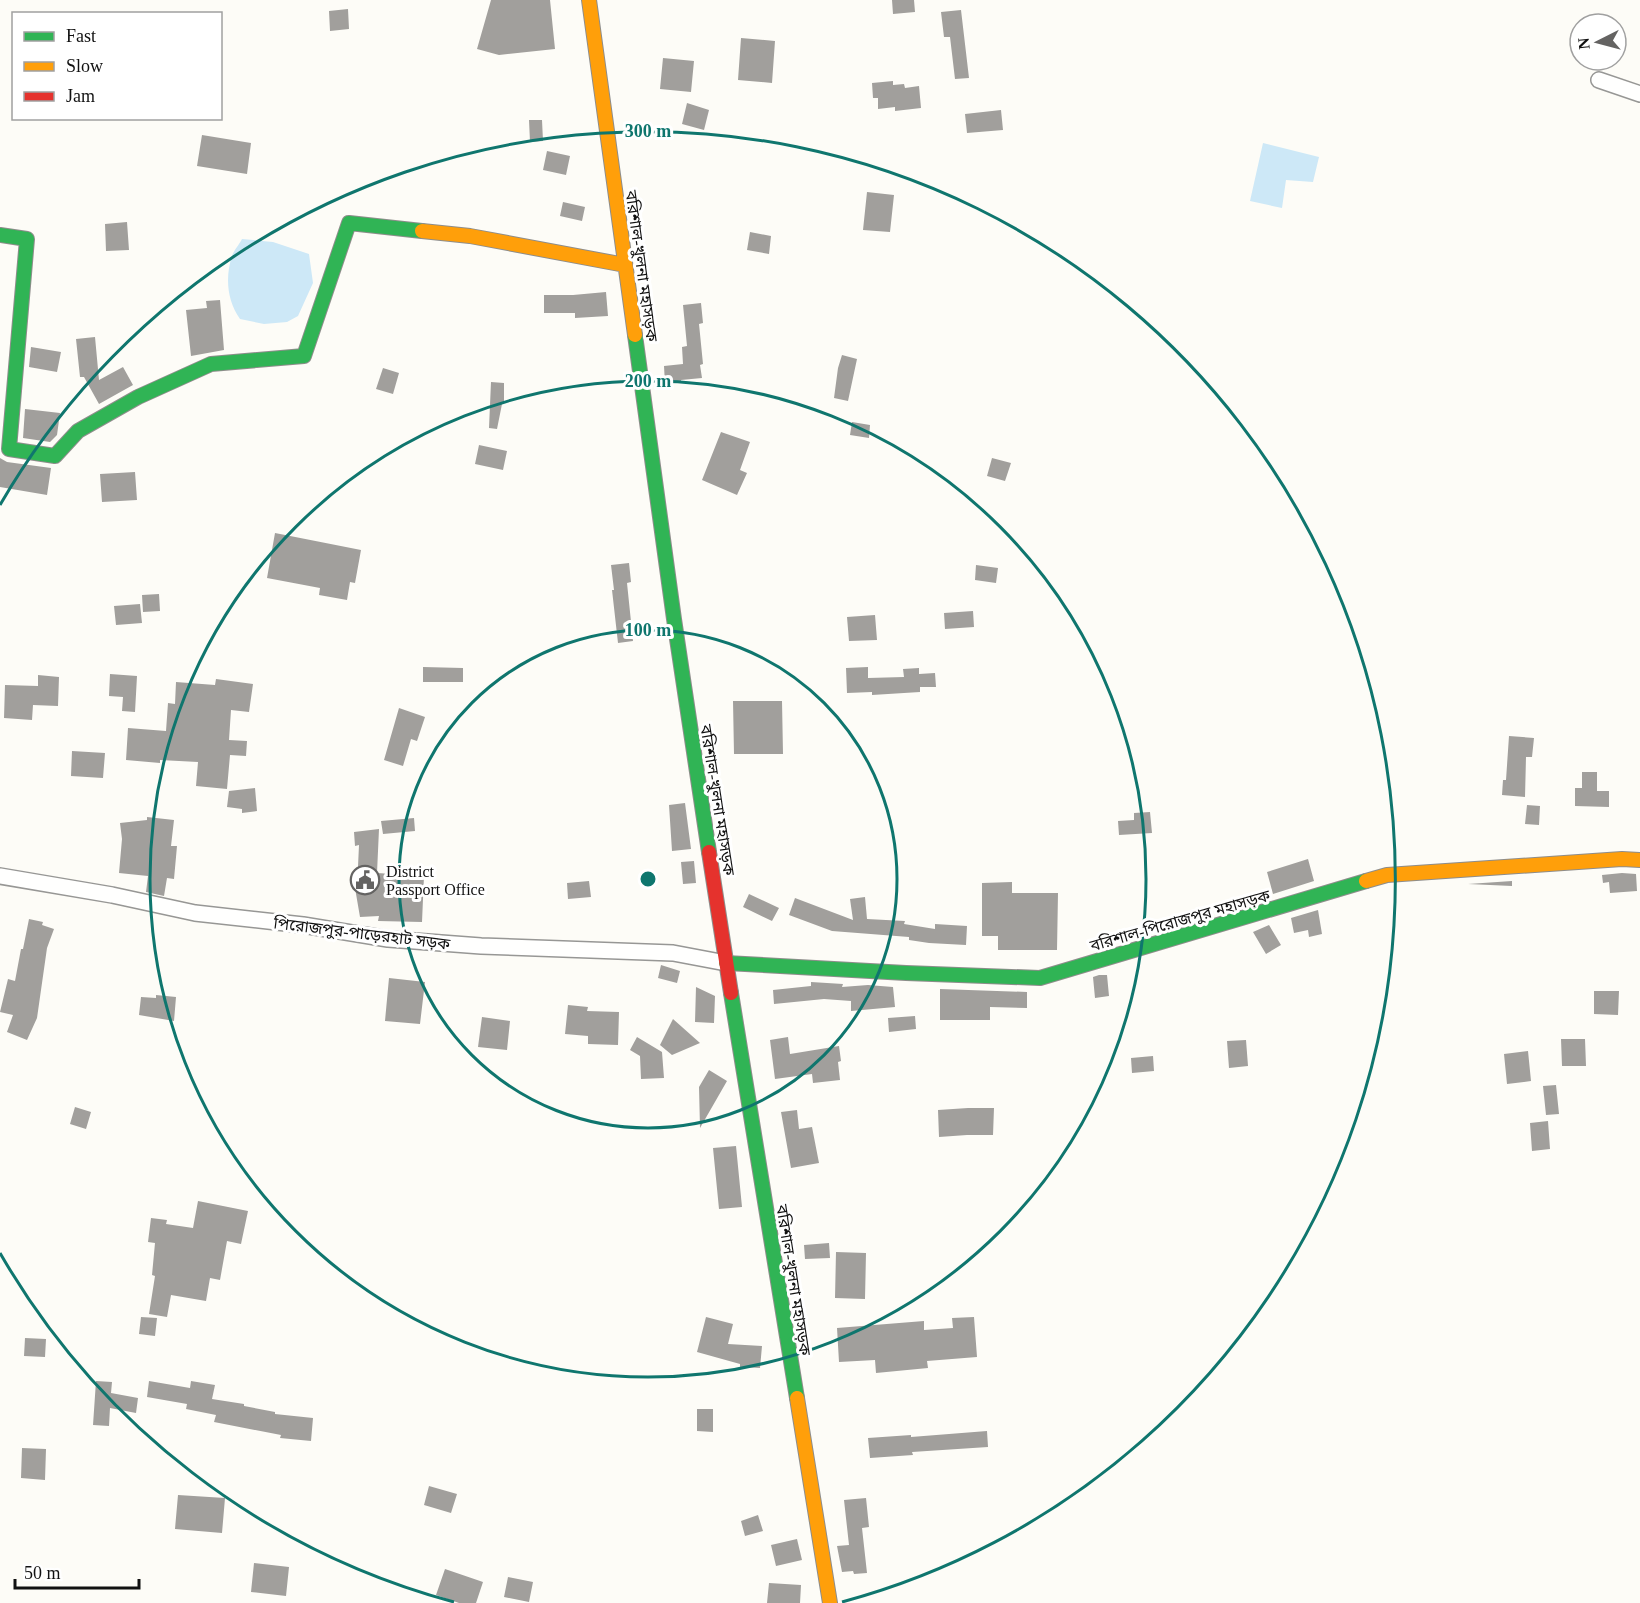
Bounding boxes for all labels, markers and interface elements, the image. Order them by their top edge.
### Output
legend [12,12,222,120]
north arrow [1568,12,1628,72]
text: Fast [66,26,96,46]
text: N [1574,36,1593,50]
text: Slow [66,56,103,76]
text: Jam [66,86,95,106]
text: 300 m [625,121,671,141]
street label: বরিশাল-খুলনা মহাসড়ক [621,188,662,344]
text: 200 m [625,371,671,391]
text: 100 m [625,620,671,640]
street label: বরিশাল-খুলনা মহাসড়ক [696,722,739,878]
place label: District Passport Office [386,863,485,899]
public building icon: District Passport Office [349,864,381,896]
centre of rings [638,869,658,889]
street label: বরিশাল-পিরোজপুর মহাসড়ক [1087,885,1273,956]
street label: পিরোজপুর-পাড়েরহাট সড়ক [272,913,452,954]
street label: বরিশাল-খুলনা মহাসড়ক [772,1202,815,1358]
scale bar [15,1552,140,1590]
text: 50 m [24,1563,61,1583]

